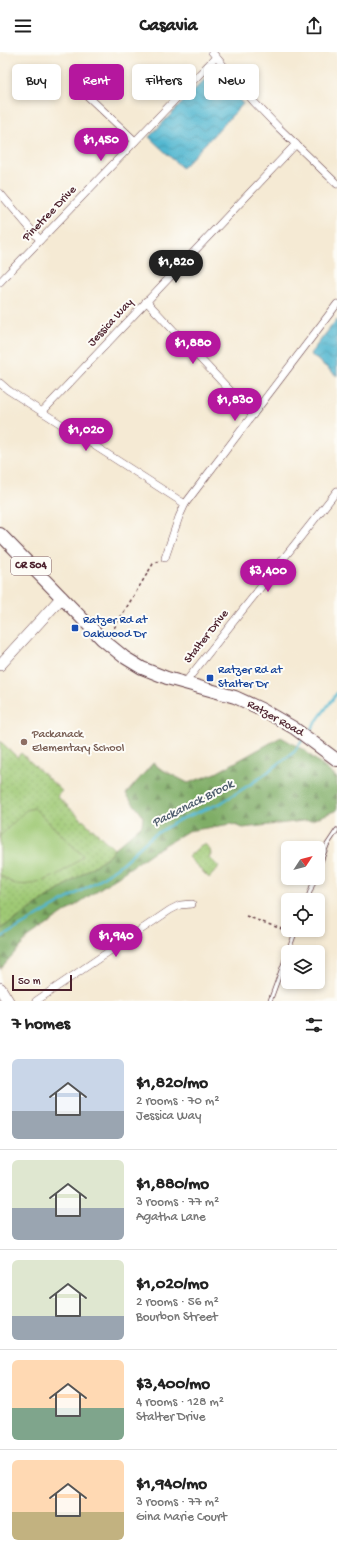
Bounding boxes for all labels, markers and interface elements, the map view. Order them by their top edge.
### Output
icon: menu [12,15,34,37]
icon: share [303,15,325,37]
text: Casavia [139,16,198,37]
chip: Buy [12,64,61,100]
chip: Rent [69,64,124,100]
chip: Filters [132,64,196,100]
chip: New [204,64,259,100]
pin: $1,450 [68,128,134,162]
text: $1,450 [83,133,119,148]
street label: Pinetree Drive [19,183,80,245]
pin: $1,820 [143,250,209,284]
text: $1,820 [158,255,194,270]
street label: Jessica Way [85,296,137,350]
pin: $1,880 [160,331,226,365]
text: $1,880 [175,336,211,351]
pin: $1,830 [202,388,268,422]
text: $1,830 [217,393,253,408]
pin: $1,020 [53,418,119,452]
text: $1,020 [68,423,104,438]
road number: CR 504 [11,557,51,575]
pin: $3,400 [235,559,301,593]
text: $3,400 [249,564,287,579]
street label: Stalter Drive [182,607,233,667]
place label: Ratzer Rd at Oakwood Dr [83,614,148,642]
marker: Ratzer Rd at Oakwood Dr [70,623,80,633]
place label: Ratzer Rd at Stalter Dr [218,664,283,692]
marker: Ratzer Rd at Stalter Dr [205,673,215,683]
street label: Ratzer Road [244,698,307,741]
place label: Packanack Elementary School [31,728,125,756]
marker: Packanack Elementary School [19,737,29,747]
water label: Packanack Brook [150,777,237,831]
north arrow [281,841,325,885]
map controls [281,841,325,989]
button: locate [281,893,325,937]
pin: $1,940 [83,924,149,958]
text: $1,940 [98,929,134,944]
button: layers [281,945,325,989]
scale bar [12,973,72,992]
text: 50 m [18,976,40,988]
icon: filters [303,1014,325,1036]
text: 7 homes [12,1015,70,1035]
text: $1,820/mo [136,1074,208,1094]
icon: home [44,1075,92,1123]
text: 2 rooms · 70 m² [136,1094,219,1109]
text: Jessica Way [136,1109,201,1124]
text: $1,880/mo [136,1175,209,1195]
icon: home [44,1176,92,1224]
text: 3 rooms · 77 m² [136,1195,219,1210]
text: Agatha Lane [136,1210,206,1225]
text: $1,020/mo [136,1275,208,1295]
icon: home [44,1276,92,1324]
text: 2 rooms · 56 m² [136,1295,219,1310]
text: Bourbon Street [136,1310,218,1325]
text: $3,400/mo [136,1375,210,1395]
icon: home [44,1376,92,1424]
text: 4 rooms · 128 m² [136,1395,224,1410]
text: Stalter Drive [136,1410,205,1425]
text: $1,940/mo [136,1475,207,1495]
icon: home [44,1476,92,1524]
text: 3 rooms · 77 m² [136,1495,219,1510]
text: Gina Marie Court [136,1510,227,1525]

